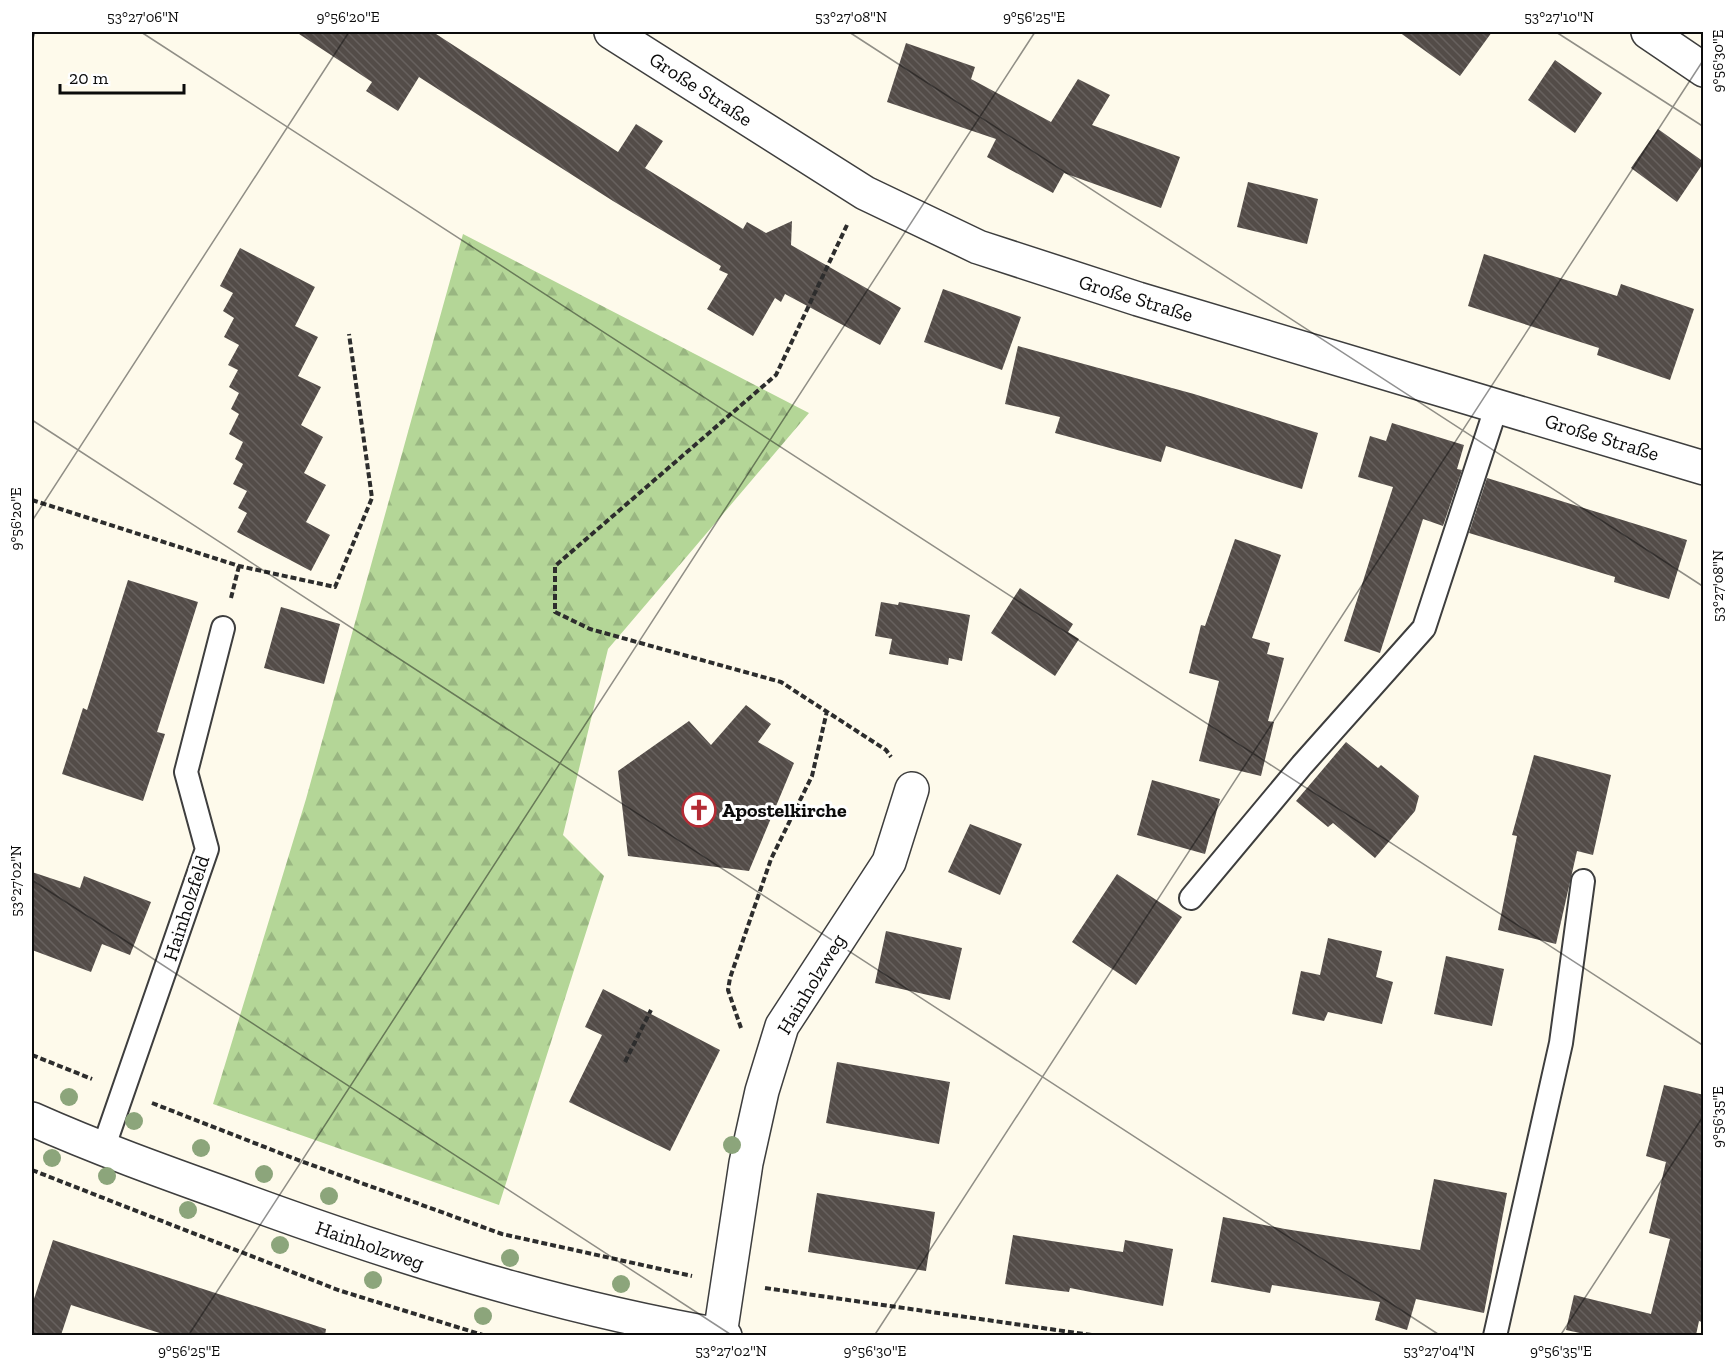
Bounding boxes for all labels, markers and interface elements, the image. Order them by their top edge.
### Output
text: 53°27'06"N [107,8,179,26]
text: 9°56'20"E [316,8,380,26]
text: 53°27'08"N [815,8,887,26]
text: 9°56'25"E [1003,8,1065,26]
text: 53°27'10"N [1524,8,1594,26]
text: 9°56'30"E [1709,29,1727,92]
street label: Große Straße [645,47,757,131]
scale bar [60,57,184,95]
text: 20 m [69,67,109,89]
street label: Große Straße [1076,269,1196,327]
street label: Große Straße [1542,408,1662,466]
text: 9°56'20"E [7,487,25,551]
text: 53°27'08"N [1709,550,1727,622]
church icon: Apostelkirche [681,792,717,828]
place label: Apostelkirche [722,798,847,822]
text: 53°27'02"N [7,845,25,917]
street label: Hainholzfeld [158,852,214,964]
street label: Hainholzweg [772,929,850,1039]
text: 9°56'35"E [1709,1086,1727,1148]
street label: Hainholzweg [313,1215,427,1275]
text: 9°56'25"E [158,1342,220,1360]
text: 53°27'02"N [695,1342,767,1360]
text: 9°56'30"E [844,1342,907,1360]
text: 53°27'04"N [1403,1342,1475,1360]
text: 9°56'35"E [1530,1342,1592,1360]

